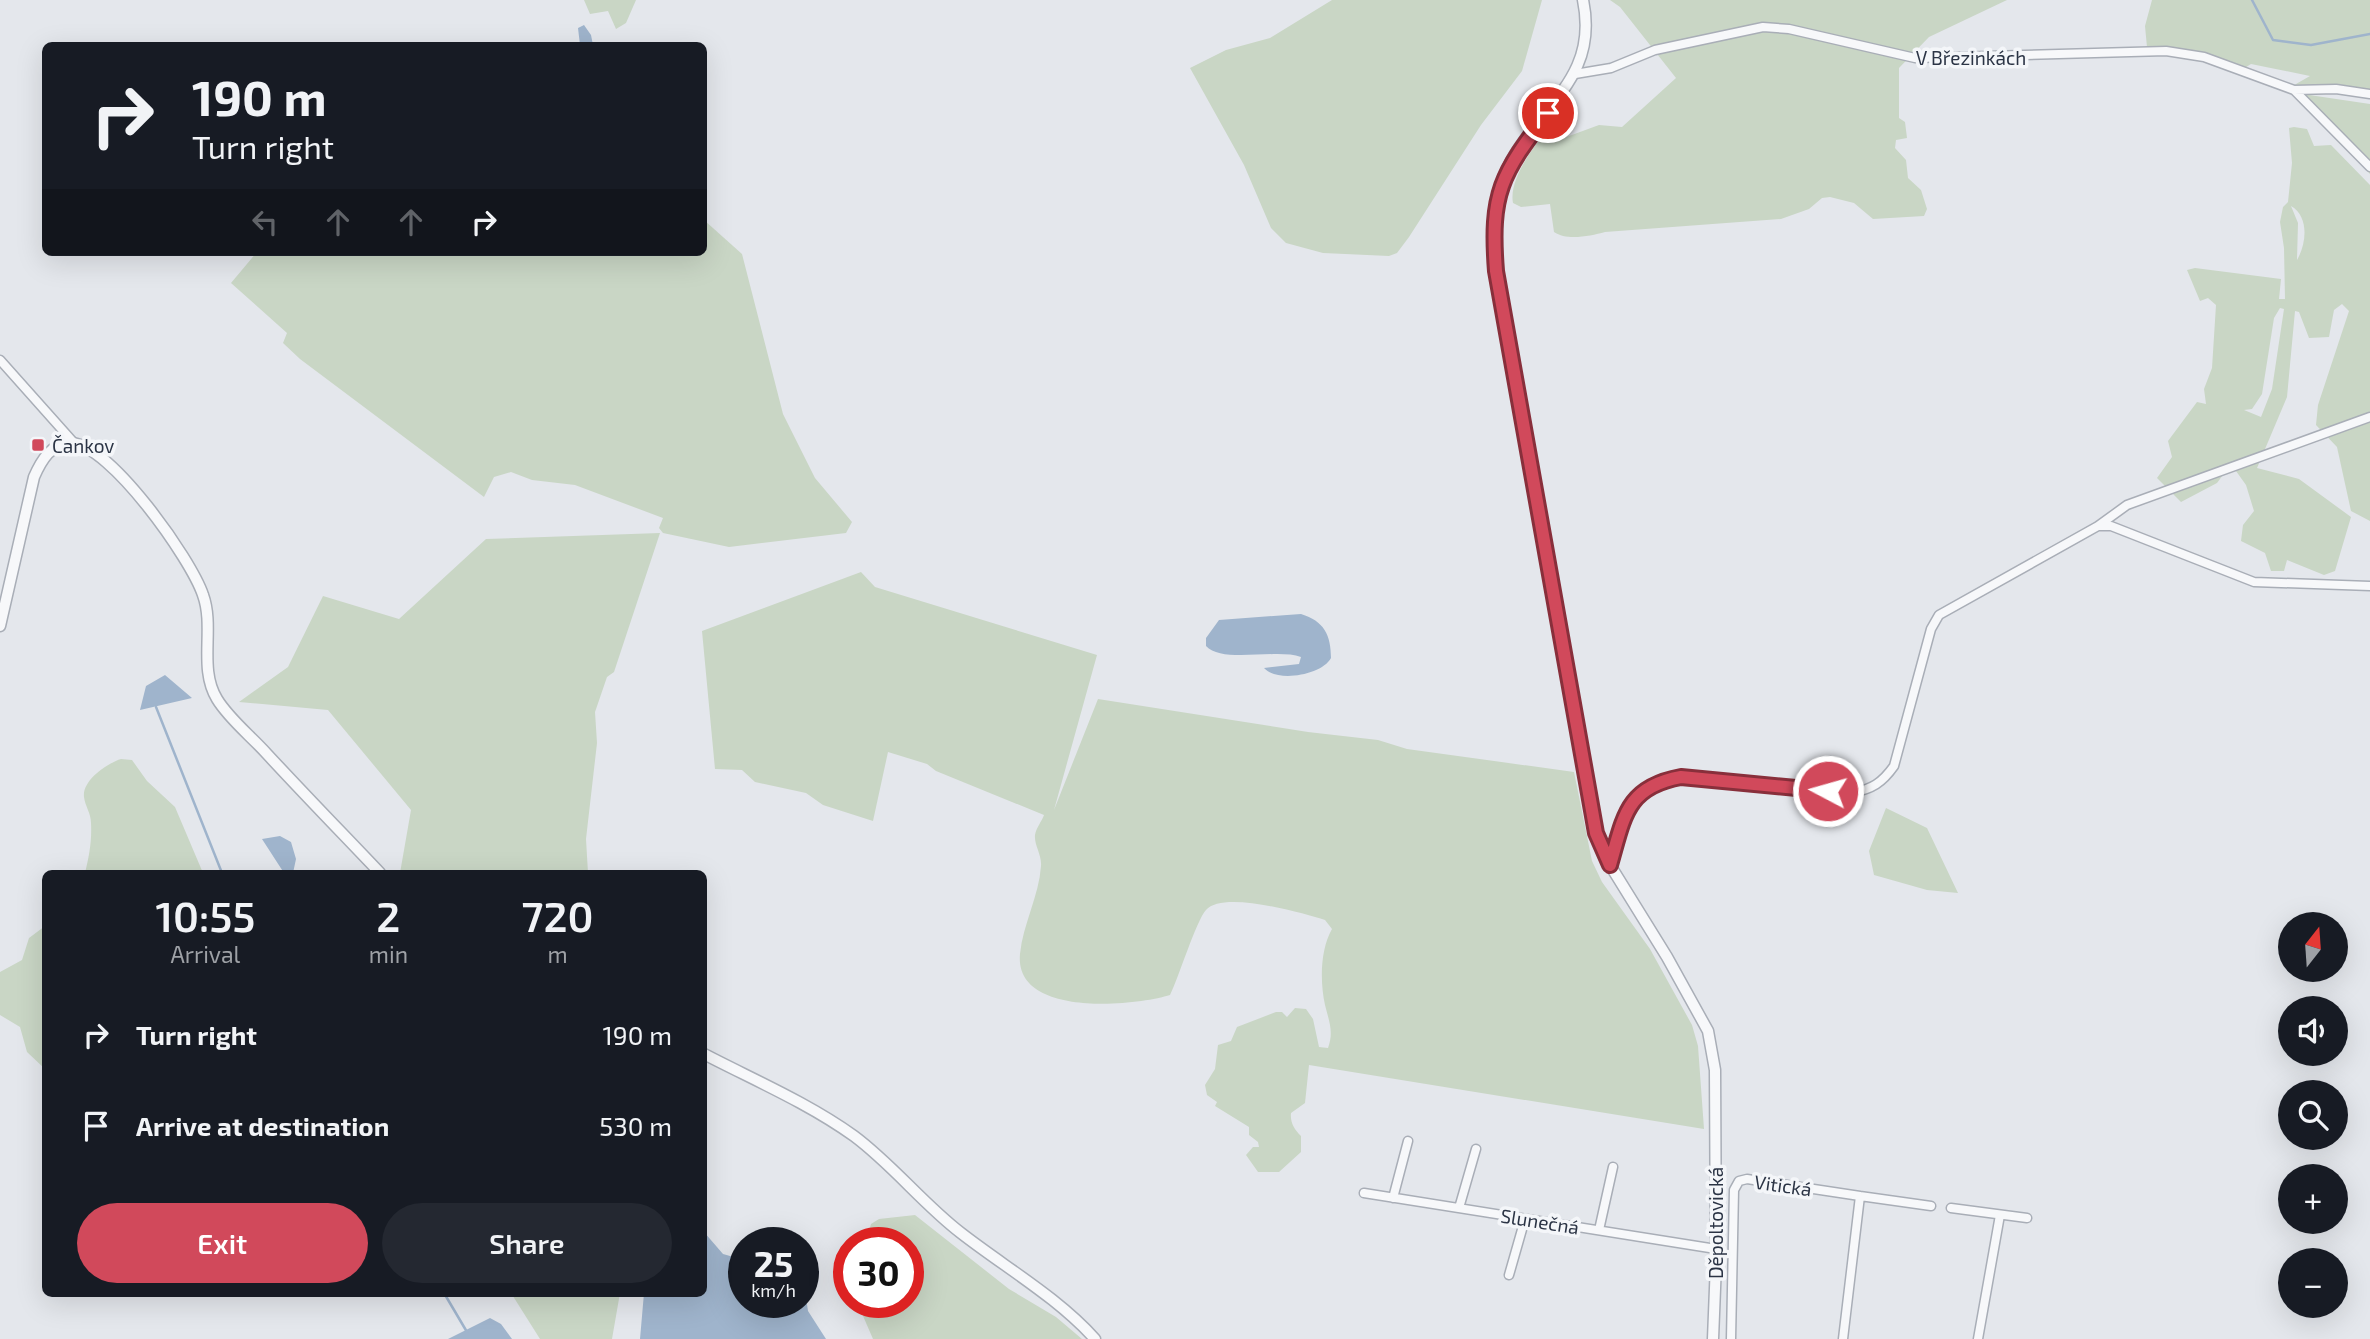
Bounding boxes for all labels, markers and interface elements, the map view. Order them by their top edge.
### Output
street label: V Březinkách [1916,46,2026,69]
text: 190 m [192,67,327,126]
icon: right [77,70,168,161]
pin [1518,83,1578,143]
icon: arrive [1529,94,1567,132]
text: Turn right [192,127,334,165]
icon: left [246,203,284,241]
icon: ahead [319,203,357,241]
icon: ahead [392,203,430,241]
icon: right [465,203,503,241]
place label: Čankov [52,434,114,457]
marker: Čankov [30,437,46,453]
position arrow [1791,754,1865,828]
text: 10:55 [156,890,255,940]
text: 2 [376,890,400,940]
text: 720 [522,890,593,940]
north arrow [2278,912,2348,982]
map controls [2278,912,2348,1318]
text: Arrival [170,940,240,968]
text: min [369,940,408,968]
text: m [547,940,568,968]
button: sound [2278,996,2348,1066]
icon: right [77,1016,115,1054]
text: Turn right [136,1019,257,1050]
text: 190 m [603,1019,672,1050]
button: search [2278,1080,2348,1150]
icon: arrive [77,1107,115,1145]
text: Arrive at destination [136,1110,389,1141]
text: 530 m [599,1110,672,1141]
button: + [2278,1164,2348,1234]
street label: Děpoltovická [1704,1167,1727,1279]
street label: Vitická [1753,1170,1813,1200]
button: Exit [77,1203,368,1283]
button: Share [382,1203,672,1283]
street label: Slunečná [1499,1203,1581,1239]
speed limit sign: 30 [833,1227,924,1318]
text: 25 [754,1242,793,1284]
button: − [2278,1248,2348,1318]
text: km/h [751,1279,796,1301]

